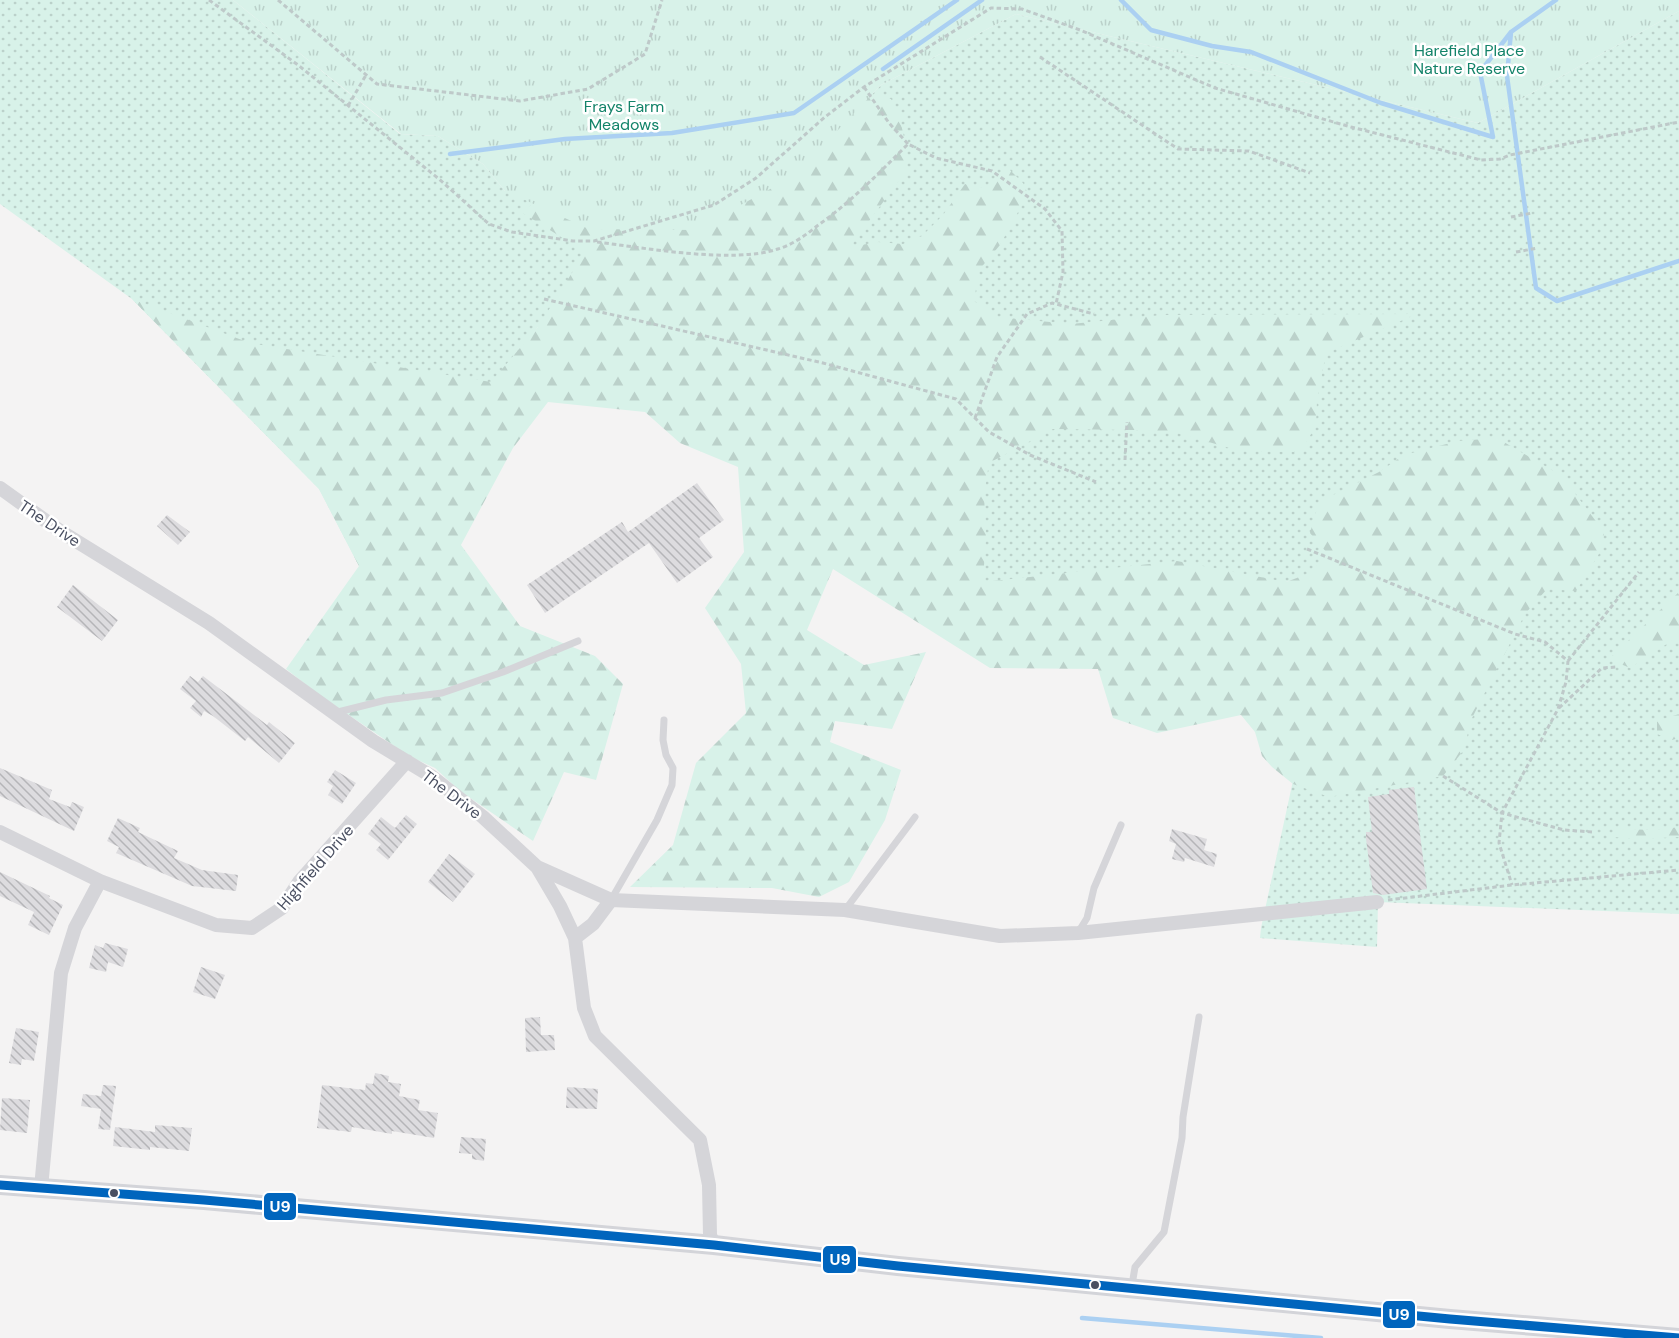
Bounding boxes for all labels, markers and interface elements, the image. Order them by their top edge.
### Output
park label: Harefield Place Nature Reserve [1413,40,1525,79]
park label: Frays Farm Meadows [584,96,664,135]
street label: The Drive [15,495,84,552]
street label: The Drive [418,765,486,824]
street label: Highfield Drive [272,820,358,914]
unlabelled marker [108,1187,120,1199]
line badge: U9 [263,1192,297,1221]
text: U9 [269,1196,291,1217]
line badge: U9 [822,1245,857,1274]
text: U9 [829,1249,851,1270]
unlabelled marker [1089,1279,1101,1291]
line badge: U9 [1382,1300,1416,1329]
text: U9 [1388,1304,1410,1325]

